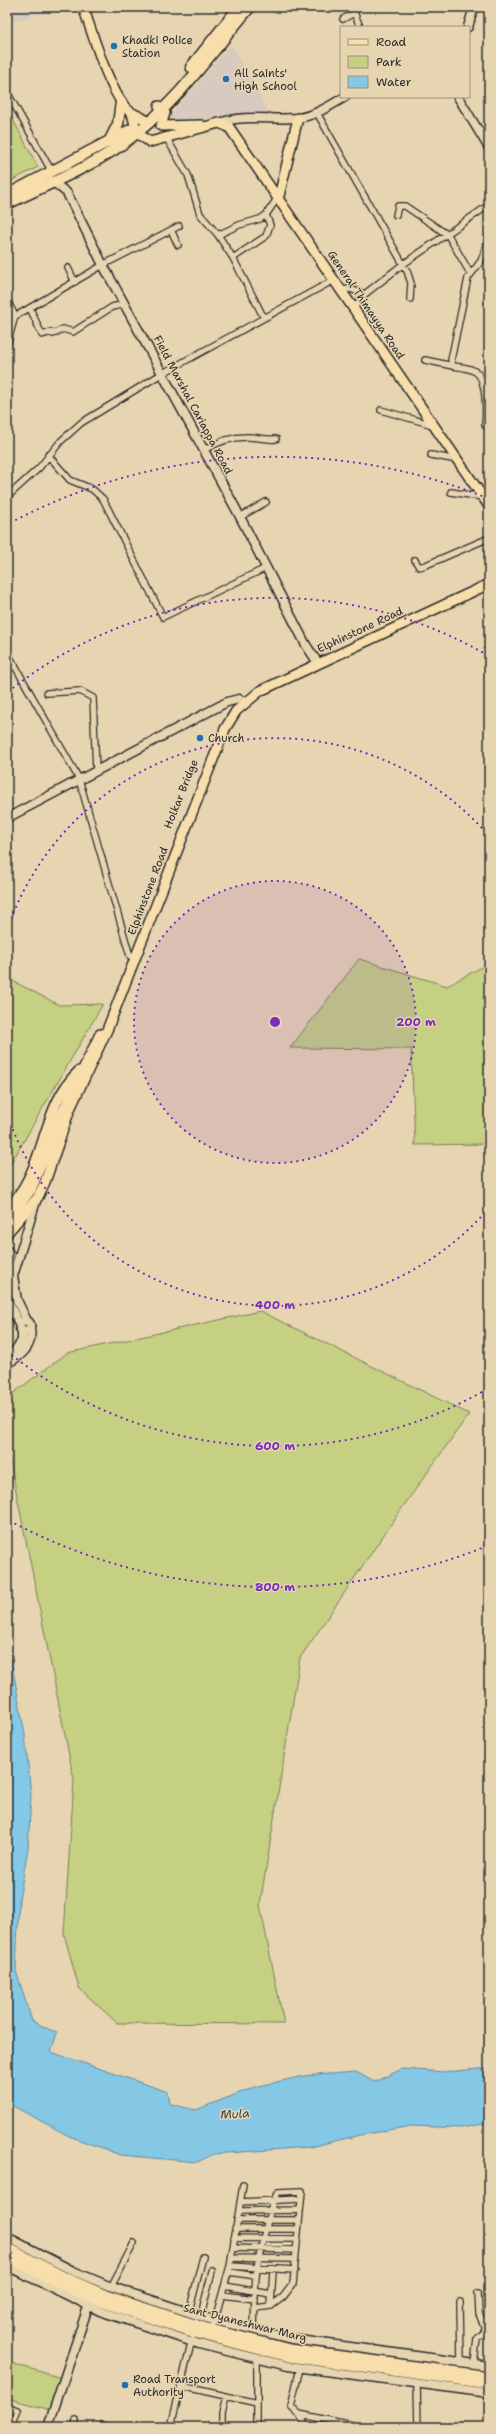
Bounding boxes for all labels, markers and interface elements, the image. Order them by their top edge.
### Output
legend [340,26,470,98]
place label: Khadki Police Station [122,33,193,61]
text: Road [376,34,407,50]
marker: Khadki Police Station [109,41,119,51]
text: Park [376,54,402,70]
place label: All Saints' High School [234,66,298,94]
marker: All Saints' High School [221,74,231,84]
text: Water [376,74,412,90]
street label: General Thimayya Road [324,248,408,362]
street label: Field Marshal Cariappa Road [150,333,236,477]
street label: Elphinstone Road [315,604,405,656]
place label: Church [208,731,244,746]
marker: Church [195,733,205,743]
street label: Holkar Bridge [160,757,202,831]
street label: Elphinstone Road [124,845,172,937]
text: 200 m [396,1014,436,1030]
centre of rings [268,1015,282,1029]
text: 400 m [255,1297,295,1313]
text: 600 m [255,1438,295,1454]
text: 800 m [255,1579,295,1595]
water label: Mula [220,2105,250,2123]
street label: Sant Dyaneshwar Marg [182,2300,309,2346]
place label: Road Transport Authority [133,2372,216,2400]
marker: Road Transport Authority [120,2380,130,2390]

